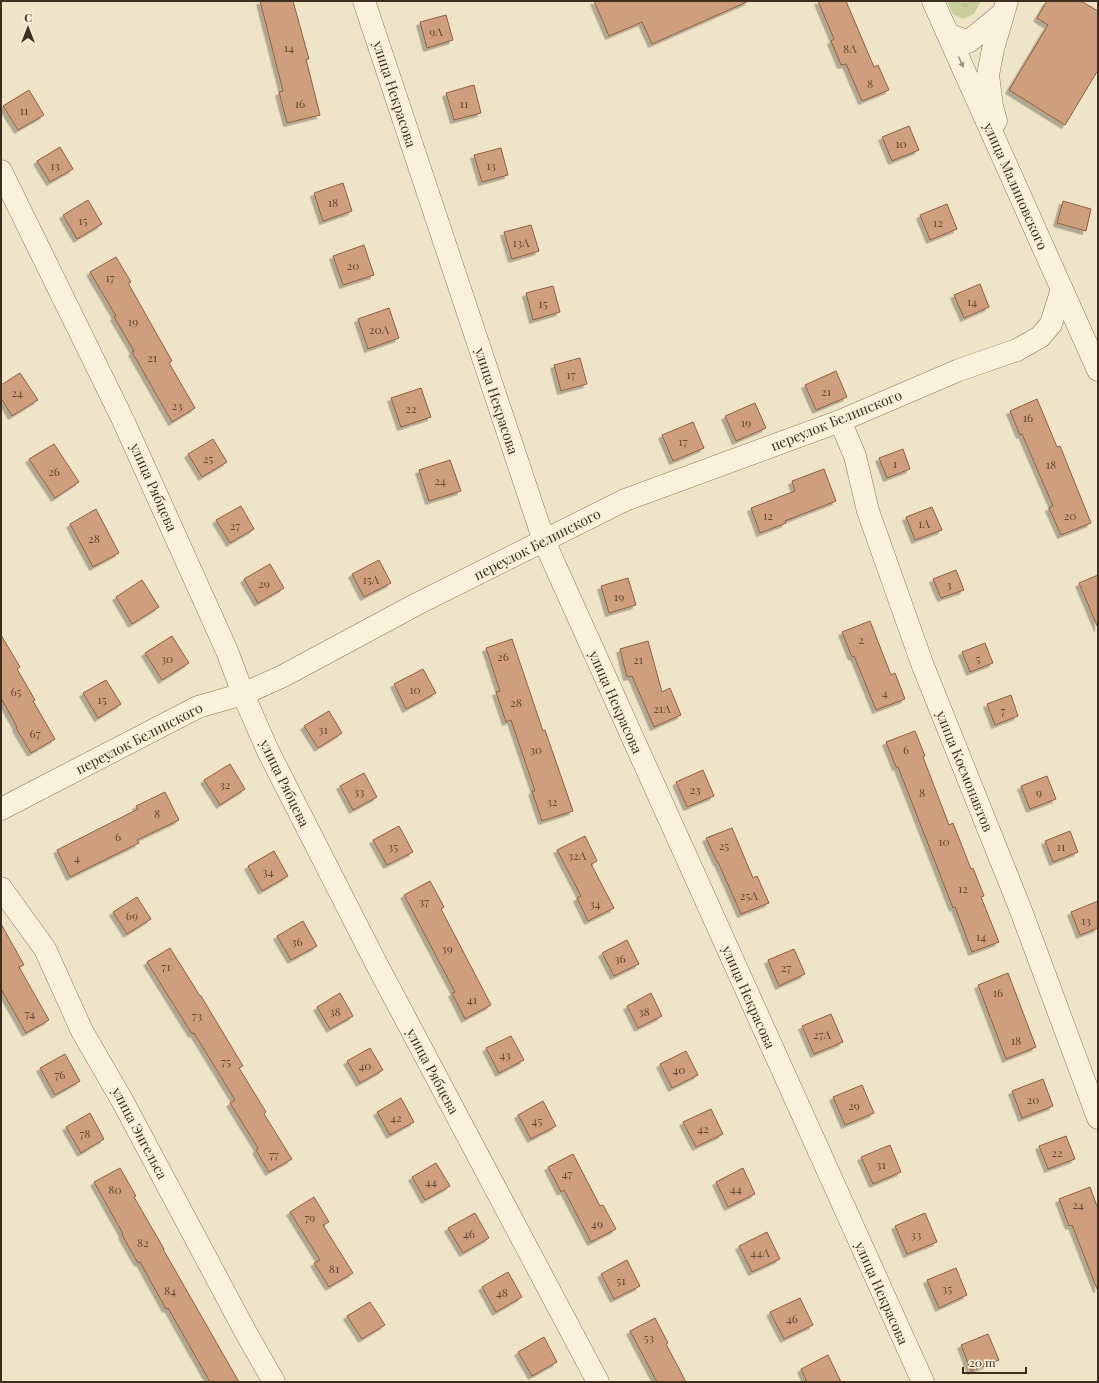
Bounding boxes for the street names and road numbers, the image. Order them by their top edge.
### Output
street label: улица Некрасова [369,37,421,150]
street label: улица Малиновского [979,118,1053,253]
street label: улица Некрасова [471,344,523,457]
street label: переулок Белинского [768,385,905,455]
street label: улица Рябцева [126,439,182,534]
street label: переулок Белинского [470,504,604,584]
street label: улица Некрасова [584,647,647,757]
street label: переулок Белинского [72,698,206,778]
street label: улица Космонавтов [932,707,998,835]
street label: улица Рябцева [255,735,314,830]
street label: улица Некрасова [717,942,780,1052]
street label: улица Рябцева [402,1024,464,1117]
street label: улица Энгельса [107,1083,172,1182]
street label: улица Некрасова [850,1238,913,1348]

